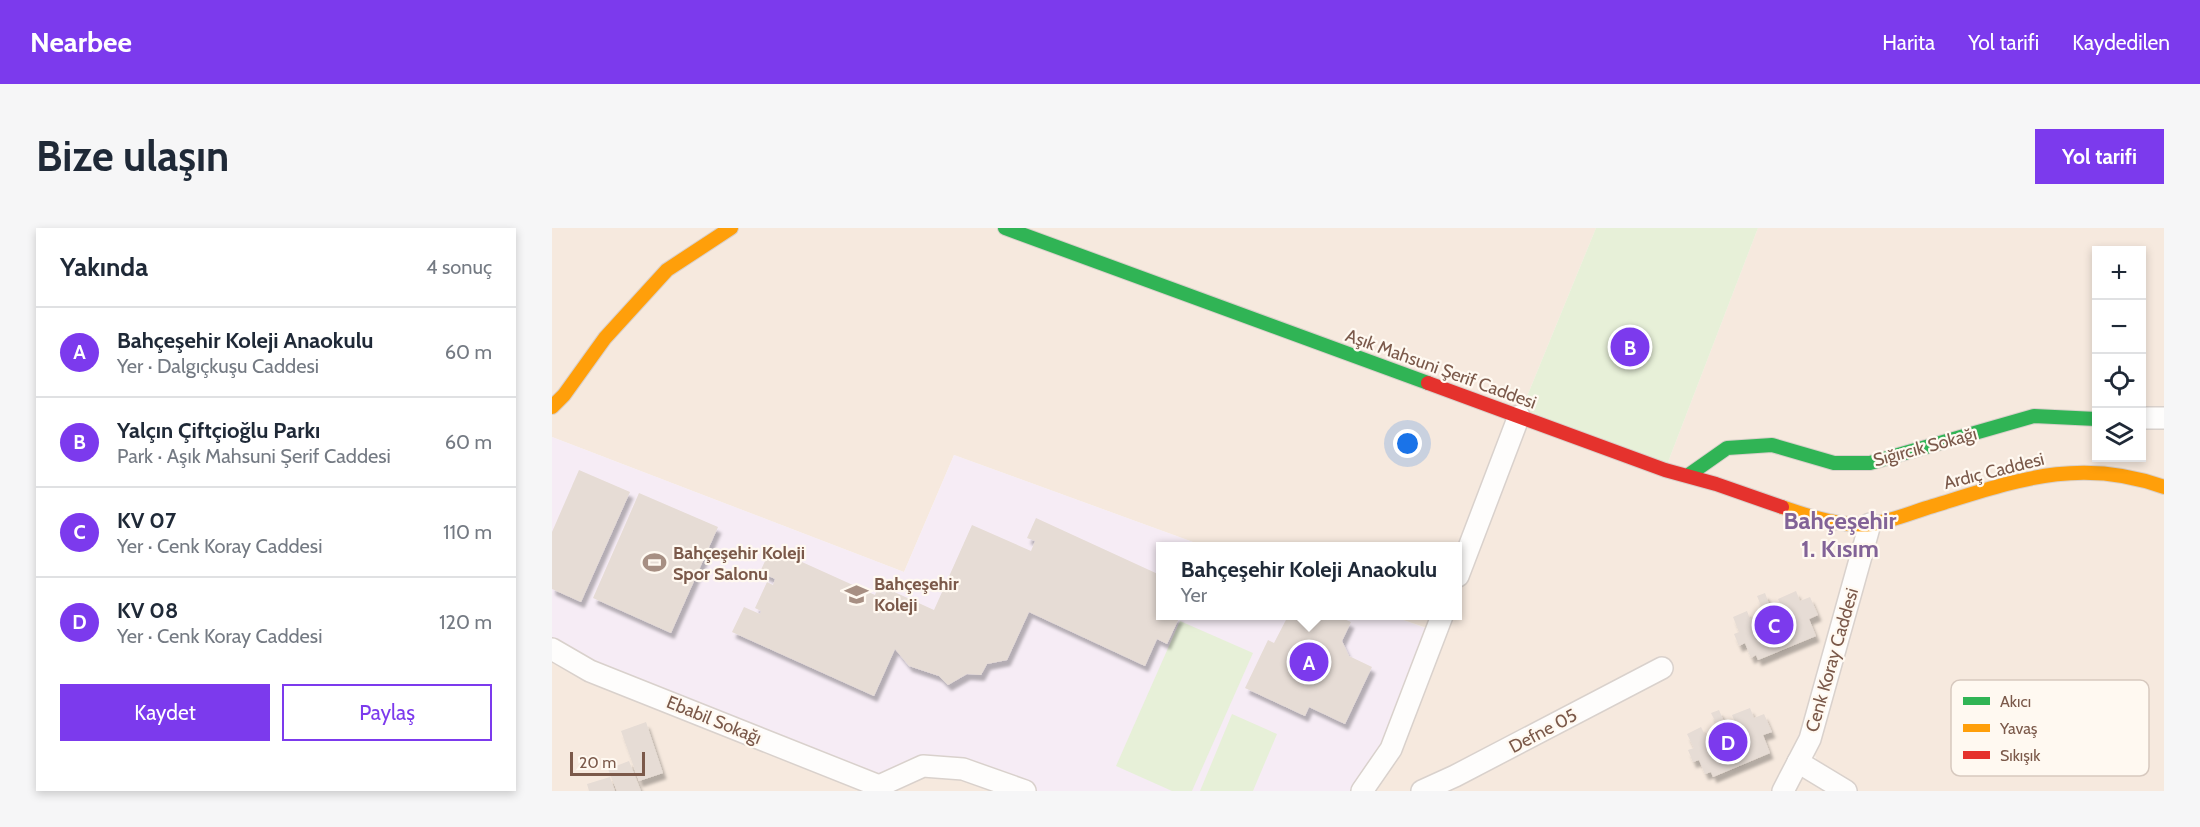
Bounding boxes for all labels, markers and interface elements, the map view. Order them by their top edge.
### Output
text: Nearbee [30,25,132,59]
text: Harita [1882,30,1935,55]
text: Yol tarifi [1968,30,2039,55]
text: Kaydedilen [2072,30,2170,55]
button: Yol tarifi [2035,129,2164,184]
text: Bize ulaşın [36,130,229,182]
map controls [2092,246,2146,462]
button: + [2092,246,2146,300]
text: Yakında [60,251,148,283]
text: 4 sonuç [426,255,492,279]
button: − [2092,300,2146,354]
street label: Aşık Mahsuni Şerif Caddesi [1343,324,1539,414]
pin: B [1610,324,1650,370]
text: Bahçeşehir Koleji Anaokulu [117,327,373,354]
text: A [73,340,86,364]
text: 60 m [445,340,492,364]
text: Yer · Dalgıçkuşu Caddesi [117,354,319,378]
button: locate [2092,354,2146,408]
button: layers [2092,408,2146,462]
text: Yalçın Çiftçioğlu Parkı [117,417,320,444]
street label: Sığırcık Sokağı [1871,423,1979,471]
your location [1393,429,1422,458]
text: B [73,430,86,454]
text: 60 m [445,430,492,454]
text: Park · Aşık Mahsuni Şerif Caddesi [117,444,391,468]
street label: Ardıç Caddesi [1941,448,2047,494]
district label: Bahçeşehir 1. Kısım [1784,506,1896,563]
text: KV 07 [117,507,176,534]
text: C [73,520,86,544]
text: 110 m [443,520,492,544]
text: Yer · Cenk Koray Caddesi [117,534,322,558]
place label: Bahçeşehir Koleji Spor Salonu [673,542,805,585]
popup [1156,542,1462,620]
sports icon: Bahçeşehir Koleji Spor Salonu [642,550,668,576]
text: Bahçeşehir Koleji Anaokulu [1181,556,1437,583]
place label: Bahçeşehir Koleji [874,573,959,616]
school or university icon: Bahçeşehir Koleji [843,581,869,607]
text: Yer [1181,583,1207,607]
street label: Cenk Koray Caddesi [1801,585,1863,735]
text: KV 08 [117,597,178,624]
pin: C [1754,602,1794,648]
text: D [72,610,87,634]
text: 120 m [439,610,492,634]
text: Yer · Cenk Koray Caddesi [117,624,322,648]
pin: A [1290,640,1329,684]
legend [1951,680,2149,776]
button: Kaydet [60,684,270,741]
button: Paylaş [282,684,492,741]
street label: Ebabil Sokağı [663,691,765,749]
text: Akıcı [2000,692,2031,711]
street label: Defne 05 [1505,704,1581,758]
text: Yavaş [1999,719,2038,738]
pin: D [1708,720,1748,764]
text: Sıkışık [2000,746,2041,765]
scale bar [570,749,645,776]
text: 20 m [579,753,616,772]

